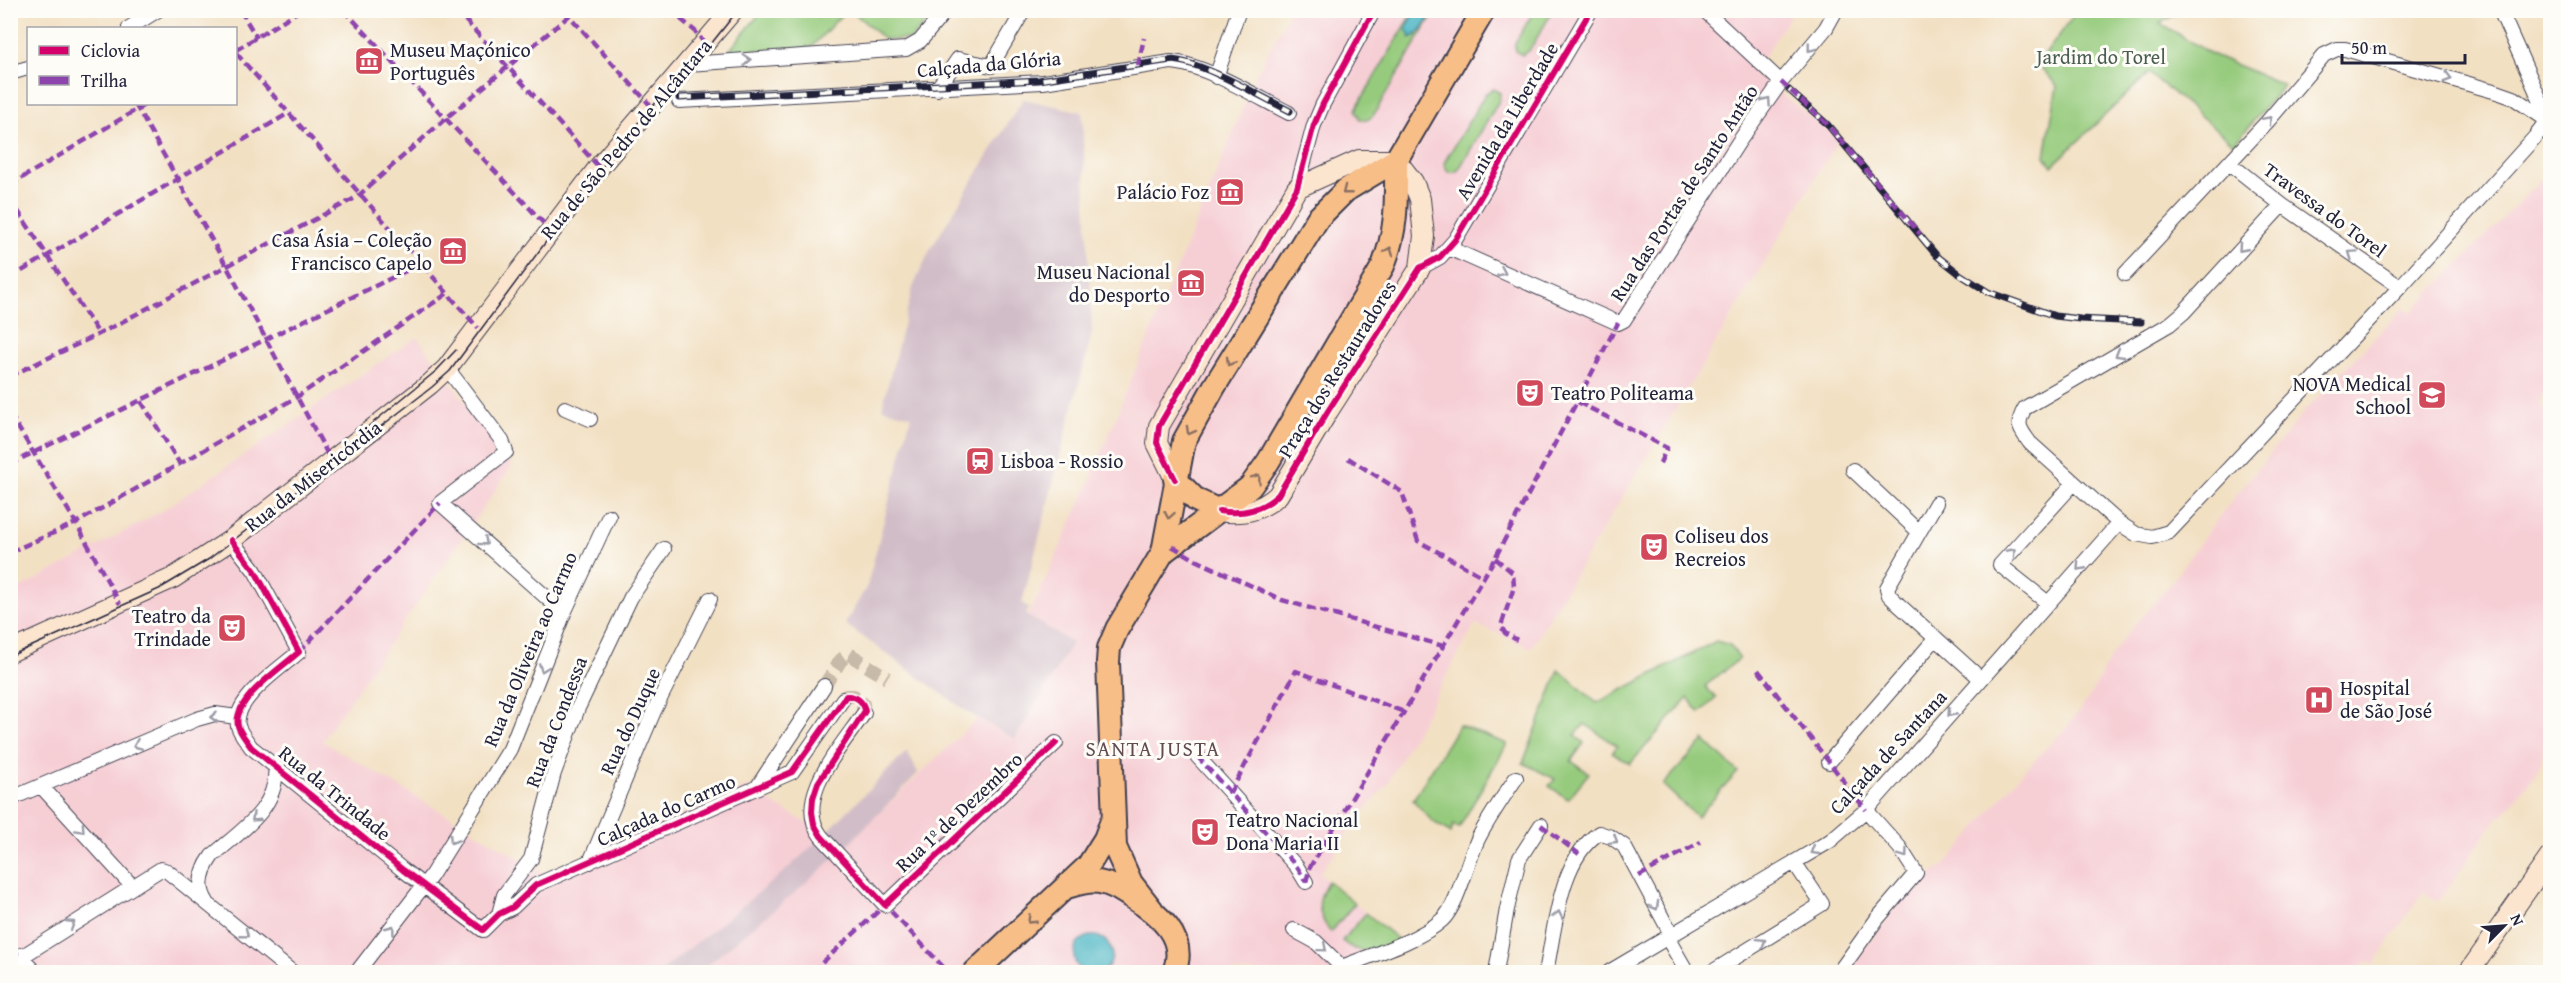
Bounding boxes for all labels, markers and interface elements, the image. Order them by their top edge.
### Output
legend [27,27,237,105]
scale bar [2342,27,2465,65]
street label: Rua de São Pedro de Alcântara [533,32,719,245]
text: 50 m [2351,34,2387,61]
place label: Museu Maçónico Português [390,35,531,87]
street label: Avenida da Liberdade [1448,36,1565,205]
text: Ciclovia [81,37,140,64]
one-way arrow [1807,41,1818,52]
park label: Jardim do Torel [2033,42,2166,71]
street label: Calçada da Glória [916,43,1063,84]
museum icon: Museu Maçónico Português [353,45,385,77]
one-way arrow [742,54,751,67]
text: Trilha [81,67,128,94]
one-way arrow [2443,71,2453,83]
street label: Rua das Portas de Santo Antão [1602,79,1765,307]
one-way arrow [1760,97,1771,108]
one-way arrow [2261,116,2272,127]
street label: Travessa do Torel [2258,155,2393,264]
museum icon: Palácio Foz [1214,176,1246,208]
place label: Palácio Foz [1117,177,1209,206]
one-way arrow [1342,183,1353,194]
place label: Casa Ásia – Coleção Francisco Capelo [272,225,432,277]
museum icon: Casa Ásia – Coleção Francisco Capelo [437,235,469,267]
one-way arrow [2238,241,2249,252]
one-way arrow [1381,246,1394,257]
one-way arrow [2347,250,2358,261]
place label: Museu Nacional do Desporto [1037,257,1170,309]
one-way arrow [1496,264,1507,276]
museum icon: Museu Nacional do Desporto [1175,267,1207,299]
street label: Praça dos Restauradores [1270,274,1403,463]
one-way arrow [2115,346,2125,358]
one-way arrow [1225,356,1237,366]
place label: NOVA Medical School [2293,369,2411,421]
theatre icon: Teatro Politeama [1514,377,1546,409]
place label: Teatro Politeama [1551,378,1694,407]
school or university icon: NOVA Medical School [2416,379,2448,411]
street label: Rua da Misericórdia [238,413,388,538]
one-way arrow [1185,425,1197,435]
station icon: Lisboa - Rossio [964,445,996,477]
place label: Lisboa - Rossio [1001,446,1123,475]
one-way arrow [1250,474,1261,485]
one-way arrow [1163,510,1176,520]
place label: Coliseu dos Recreios [1675,521,1769,573]
theatre icon: Coliseu dos Recreios [1638,531,1670,563]
one-way arrow [477,535,488,546]
street label: Rua da Oliveira ao Carmo [475,547,584,751]
one-way arrow [2005,548,2016,559]
one-way arrow [2076,560,2087,571]
place label: Teatro da Trindade [132,601,212,653]
theatre icon: Teatro da Trindade [216,612,248,644]
street label: Rua da Condessa [517,652,594,792]
one-way arrow [537,662,550,672]
street label: Rua do Duque [592,662,667,779]
place label: Hospital de São José [2340,673,2432,725]
street label: Calçada de Santana [1822,683,1953,820]
hospital icon: Hospital de São José [2303,684,2335,716]
one-way arrow [1947,706,1958,717]
one-way arrow [209,710,218,723]
district label: SANTA JUSTA [1085,733,1221,764]
one-way arrow [133,738,144,750]
street label: Rua da Trindade [273,738,398,847]
street label: Rua 1º de Dezembro [888,745,1029,878]
street label: Calçada do Carmo [592,766,740,853]
place label: Teatro Nacional Dona Maria II [1226,805,1359,857]
one-way arrow [251,810,262,821]
theatre icon: Teatro Nacional Dona Maria II [1189,816,1221,848]
one-way arrow [74,823,85,833]
one-way arrow [1607,832,1618,843]
one-way arrow [449,834,461,844]
one-way arrow [1810,843,1820,855]
one-way arrow [1897,847,1908,858]
north arrow [2474,896,2534,956]
one-way arrow [1648,900,1659,911]
text: N [2504,910,2531,930]
one-way arrow [1551,911,1564,921]
one-way arrow [1028,913,1038,924]
one-way arrow [65,920,75,932]
one-way arrow [383,925,394,936]
one-way arrow [238,927,249,938]
one-way arrow [1756,937,1766,949]
one-way arrow [1316,941,1327,952]

